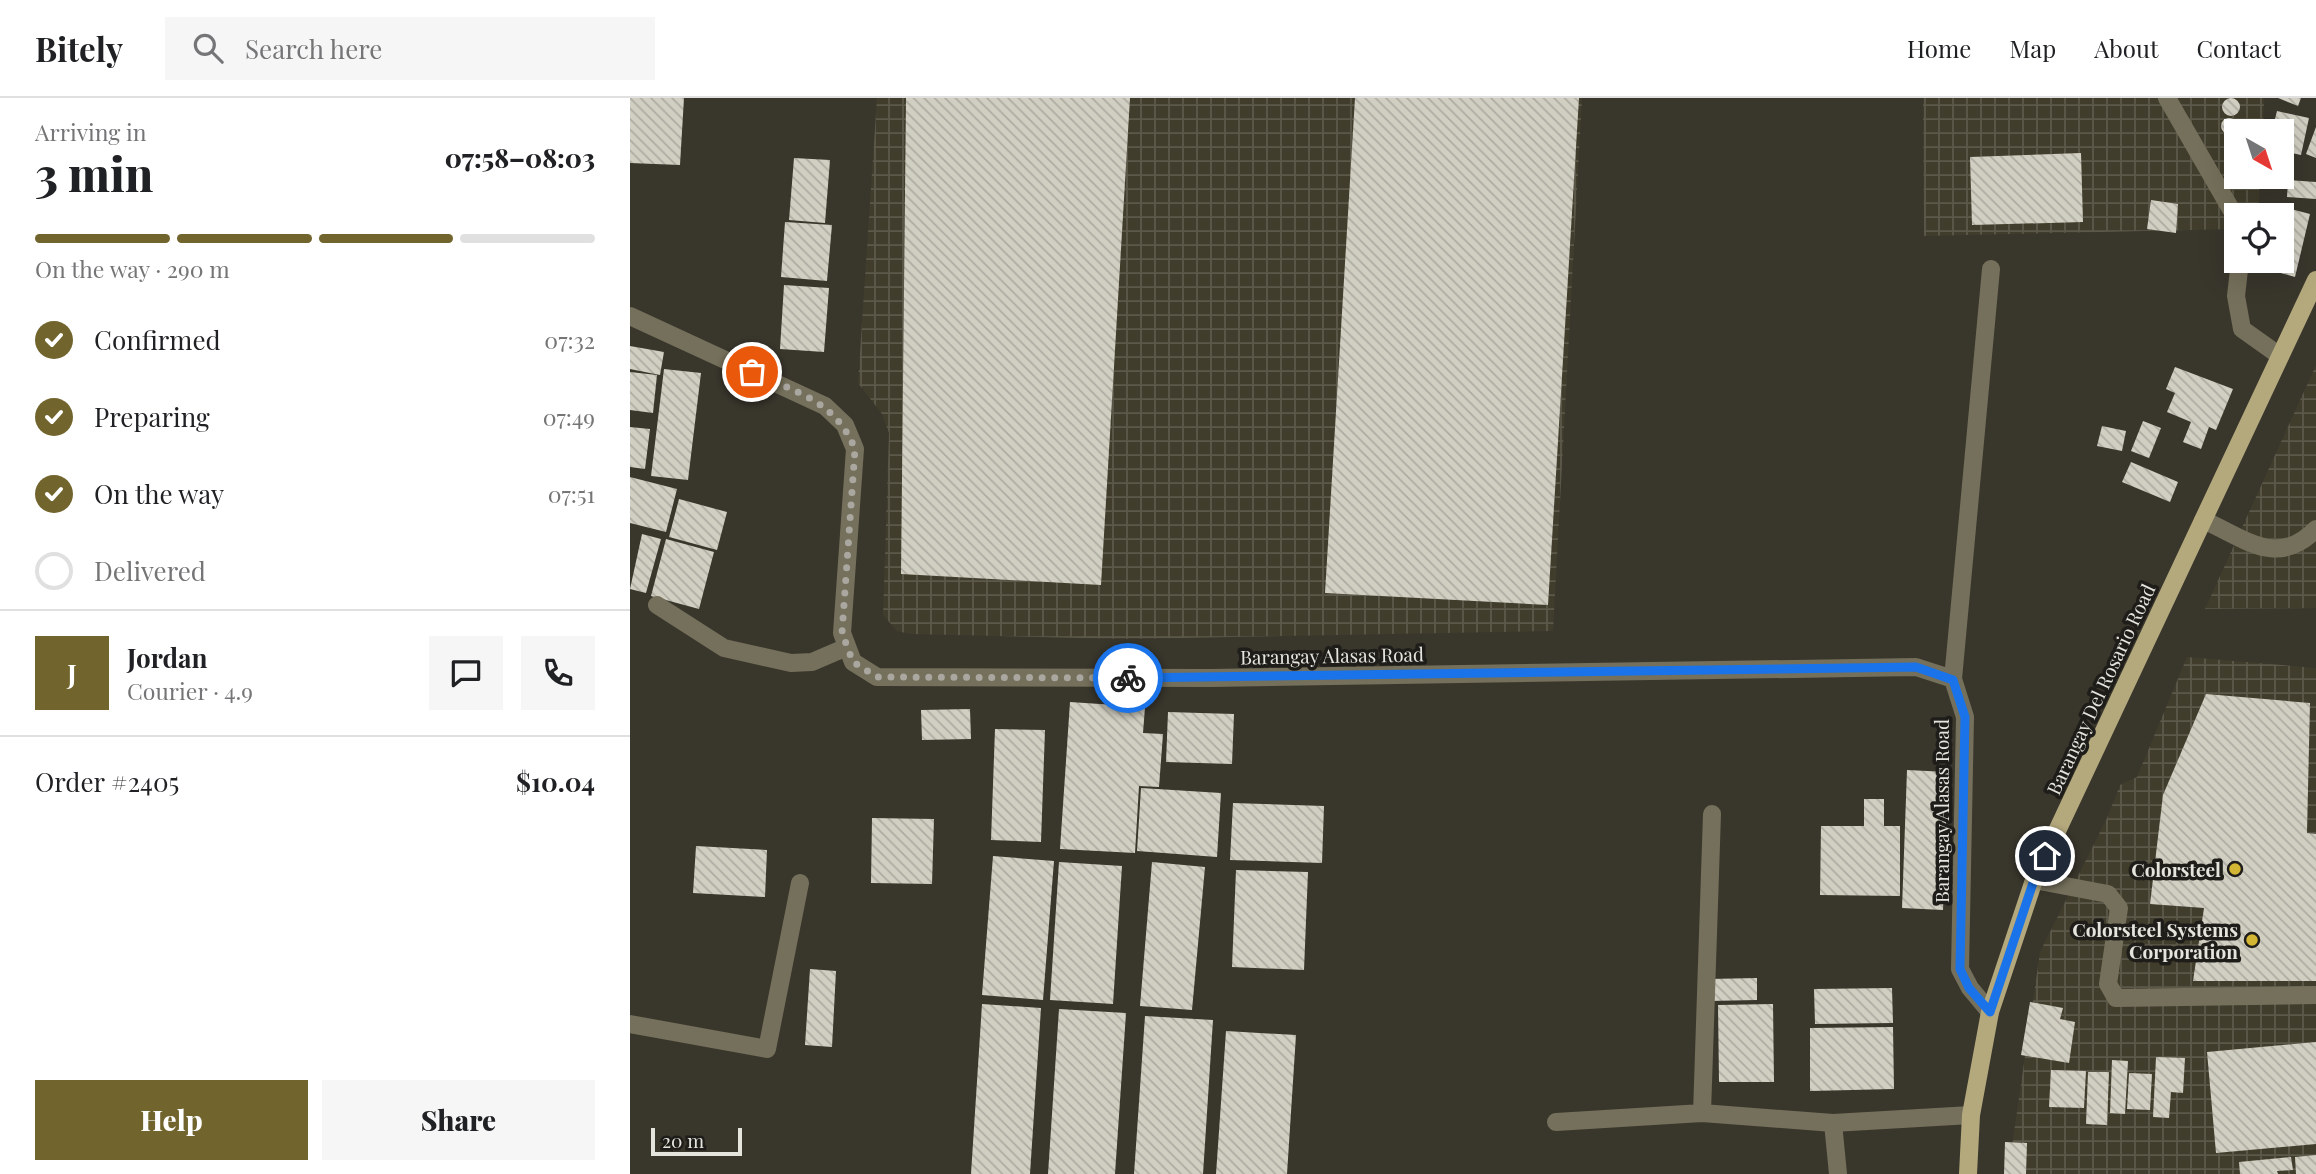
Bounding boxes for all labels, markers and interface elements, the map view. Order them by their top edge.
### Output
search box [165,17,655,80]
text: Bitely [35,26,123,70]
icon: search [189,29,227,67]
text: Search here [245,31,383,66]
text: Home [1907,32,1971,64]
text: Map [2009,32,2056,64]
text: About [2094,32,2158,64]
text: Contact [2196,32,2281,64]
text: Arriving in [35,116,147,147]
north arrow [2224,119,2294,189]
map controls [2224,119,2294,273]
text: 07:58–08:03 [445,140,595,175]
text: 3 min [35,142,153,204]
button: locate [2224,203,2294,273]
text: On the way · 290 m [35,253,230,284]
icon: check [35,321,73,359]
text: Confirmed [94,322,221,357]
text: 07:32 [544,324,595,355]
pin [722,342,782,402]
icon: bag [733,353,771,391]
icon: check [35,398,73,436]
text: Preparing [94,399,210,434]
text: 07:49 [543,401,595,432]
icon: check [35,475,73,513]
text: On the way [94,476,224,511]
text: 07:51 [548,478,595,509]
text: Delivered [94,553,206,588]
street label: Barangay Del Rosario Road [2040,579,2160,799]
button: chat [429,636,503,710]
button: phone [521,636,595,710]
text: Jordan [127,640,207,675]
street label: Barangay Alasas Road [1240,640,1424,670]
courier [1093,643,1163,713]
text: J [67,656,77,691]
icon: bike [1109,659,1147,697]
text: Courier · 4.9 [127,675,253,706]
street label: Barangay Alasas Road [1928,719,1954,903]
text: Order #2405 [35,764,179,799]
text: $10.04 [516,764,595,799]
pin [2015,826,2075,886]
icon: home [2026,837,2064,875]
place label: Colorsteel [2131,856,2221,882]
marker: Colorsteel [2227,861,2243,877]
place label: Colorsteel Systems Corporation [2072,916,2238,964]
marker: Colorsteel Systems Corporation [2244,932,2260,948]
button: Help [35,1080,308,1160]
button: Share [322,1080,595,1160]
scale bar [651,1125,742,1157]
text: 20 m [662,1127,704,1153]

